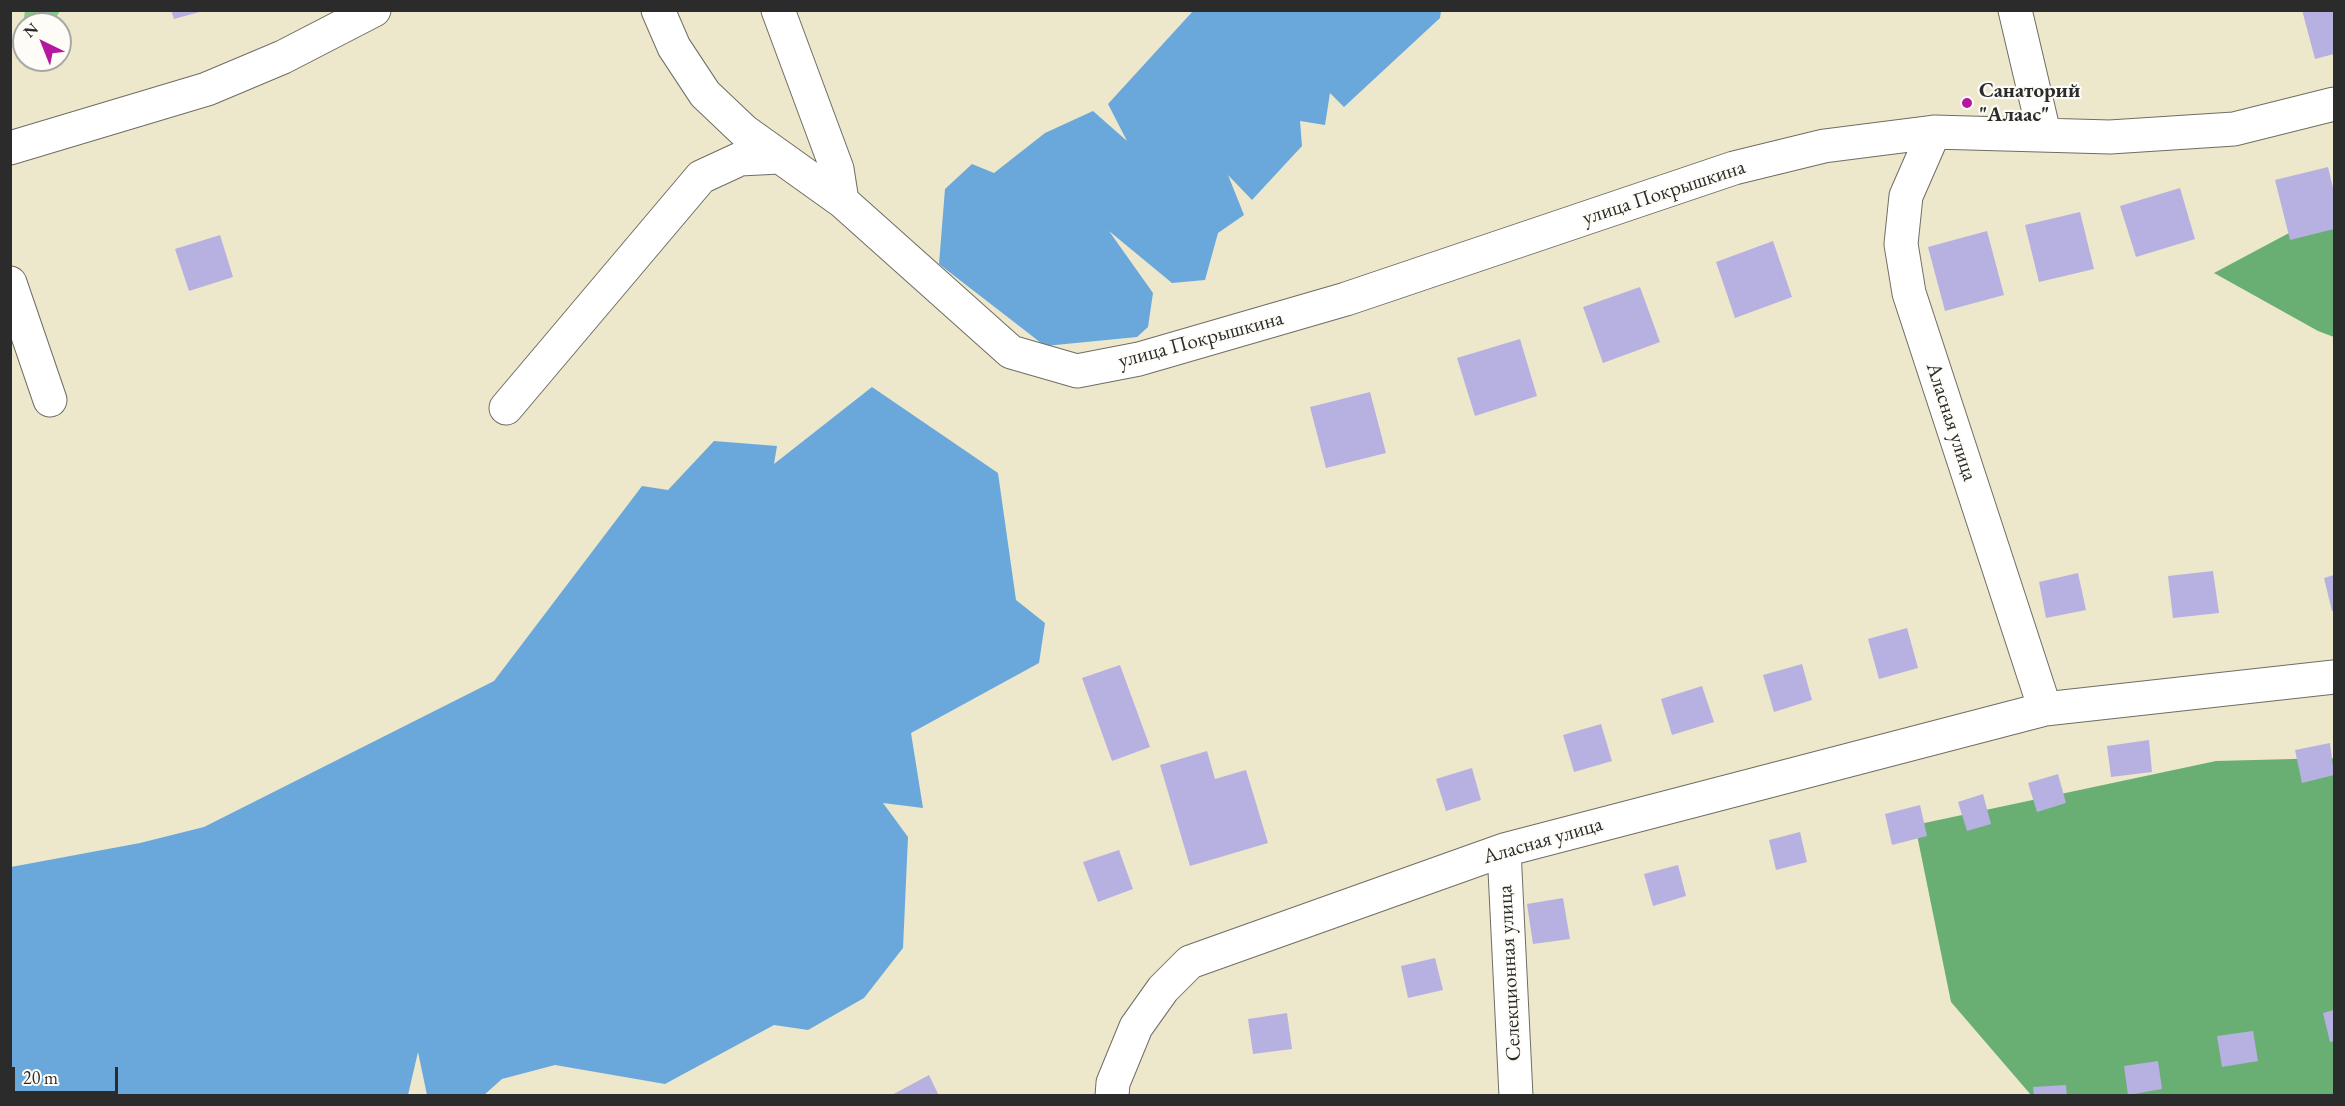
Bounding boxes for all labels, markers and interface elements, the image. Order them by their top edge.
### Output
north arrow [12,12,72,72]
text: N [19,18,43,42]
place label: Санаторий "Алаас" [1979,78,2080,128]
marker: Санаторий "Алаас" [1960,96,1974,110]
street label: улица Покрышкина [1579,155,1749,231]
street label: улица Покрышкина [1116,306,1286,374]
street label: Аласная улица [1920,360,1982,484]
street label: Аласная улица [1480,812,1606,870]
street label: Селекционная улица [1493,884,1527,1062]
scale bar [15,1055,122,1093]
text: 20 m [23,1066,58,1089]

